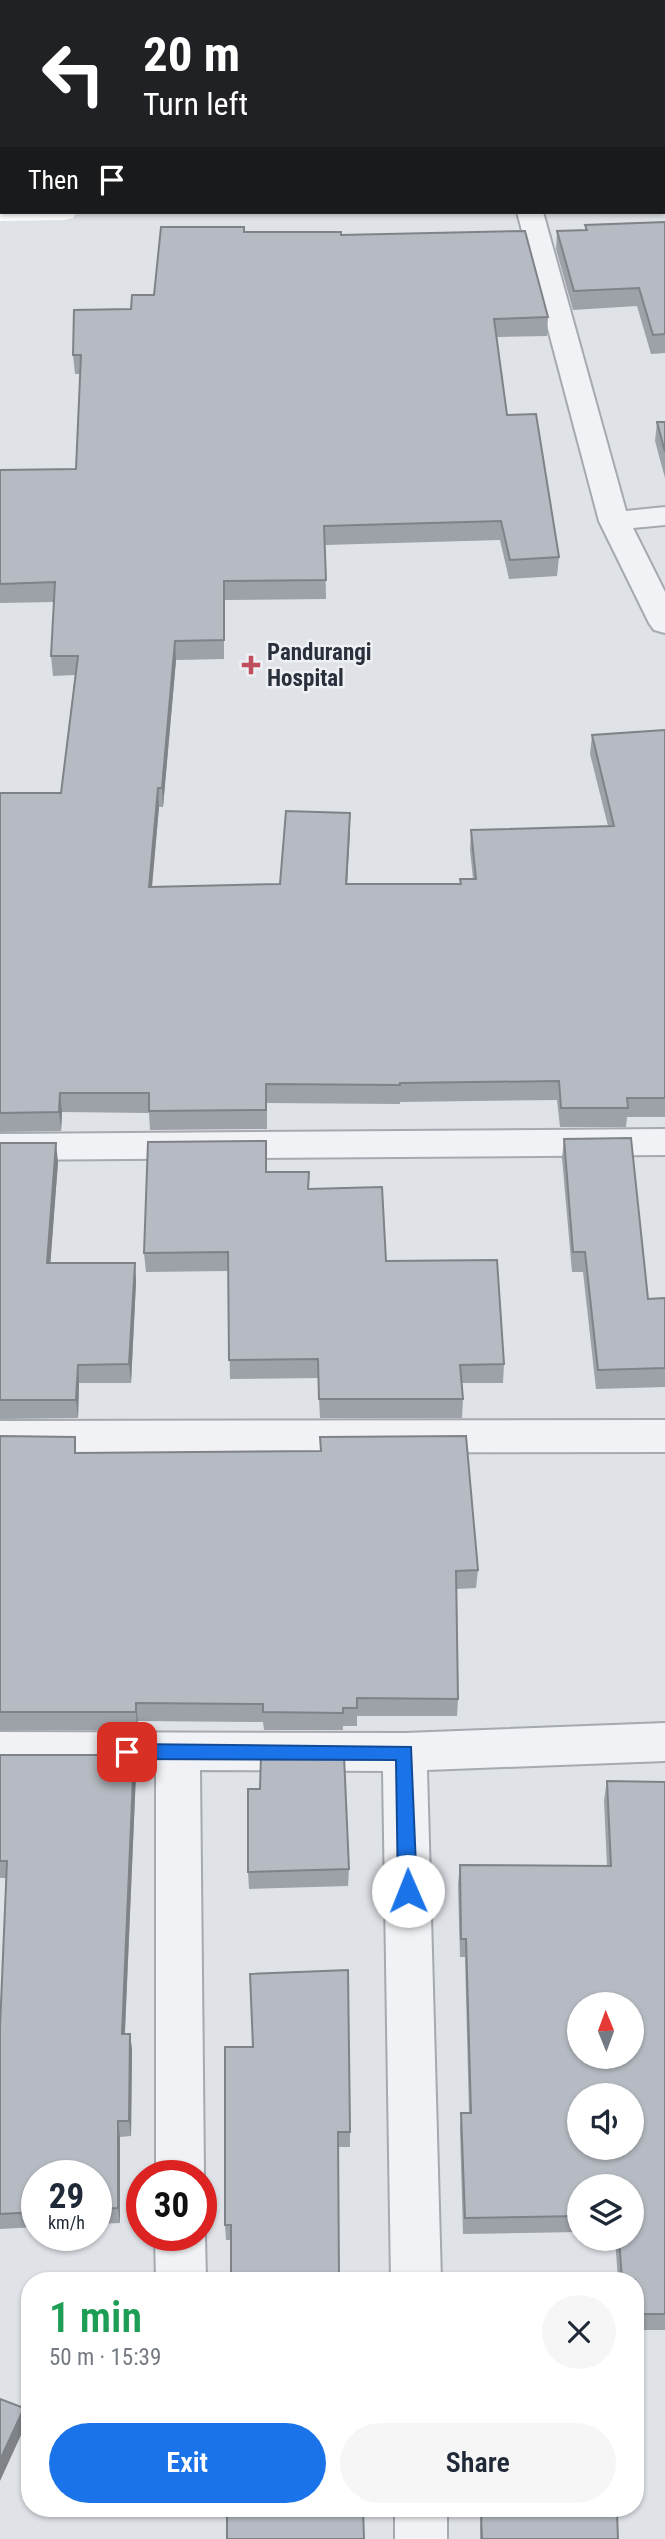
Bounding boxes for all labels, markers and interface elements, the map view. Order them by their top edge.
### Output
text: 20 m [143,26,240,83]
icon: left [28,28,119,119]
text: Turn left [143,85,248,123]
icon: arrive [93,161,131,199]
text: Then [28,165,79,195]
place label: Pandurangi Hospital [267,639,372,692]
marker: Pandurangi Hospital [241,655,261,675]
pin [97,1722,157,1782]
icon: arrive [108,1733,146,1771]
position arrow [371,1854,445,1928]
north arrow [567,1992,644,2068]
map controls [567,1992,644,2251]
button: sound [567,2083,644,2160]
speed limit sign: 30 [126,2160,217,2251]
button: layers [567,2174,644,2251]
text: 29 [49,2176,84,2217]
text: km/h [48,2212,85,2233]
text: 1 min [49,2293,142,2342]
button: close [542,2295,616,2369]
text: 50 m · 15:39 [49,2344,161,2371]
button: Exit [49,2423,326,2503]
button: Share [340,2423,616,2503]

